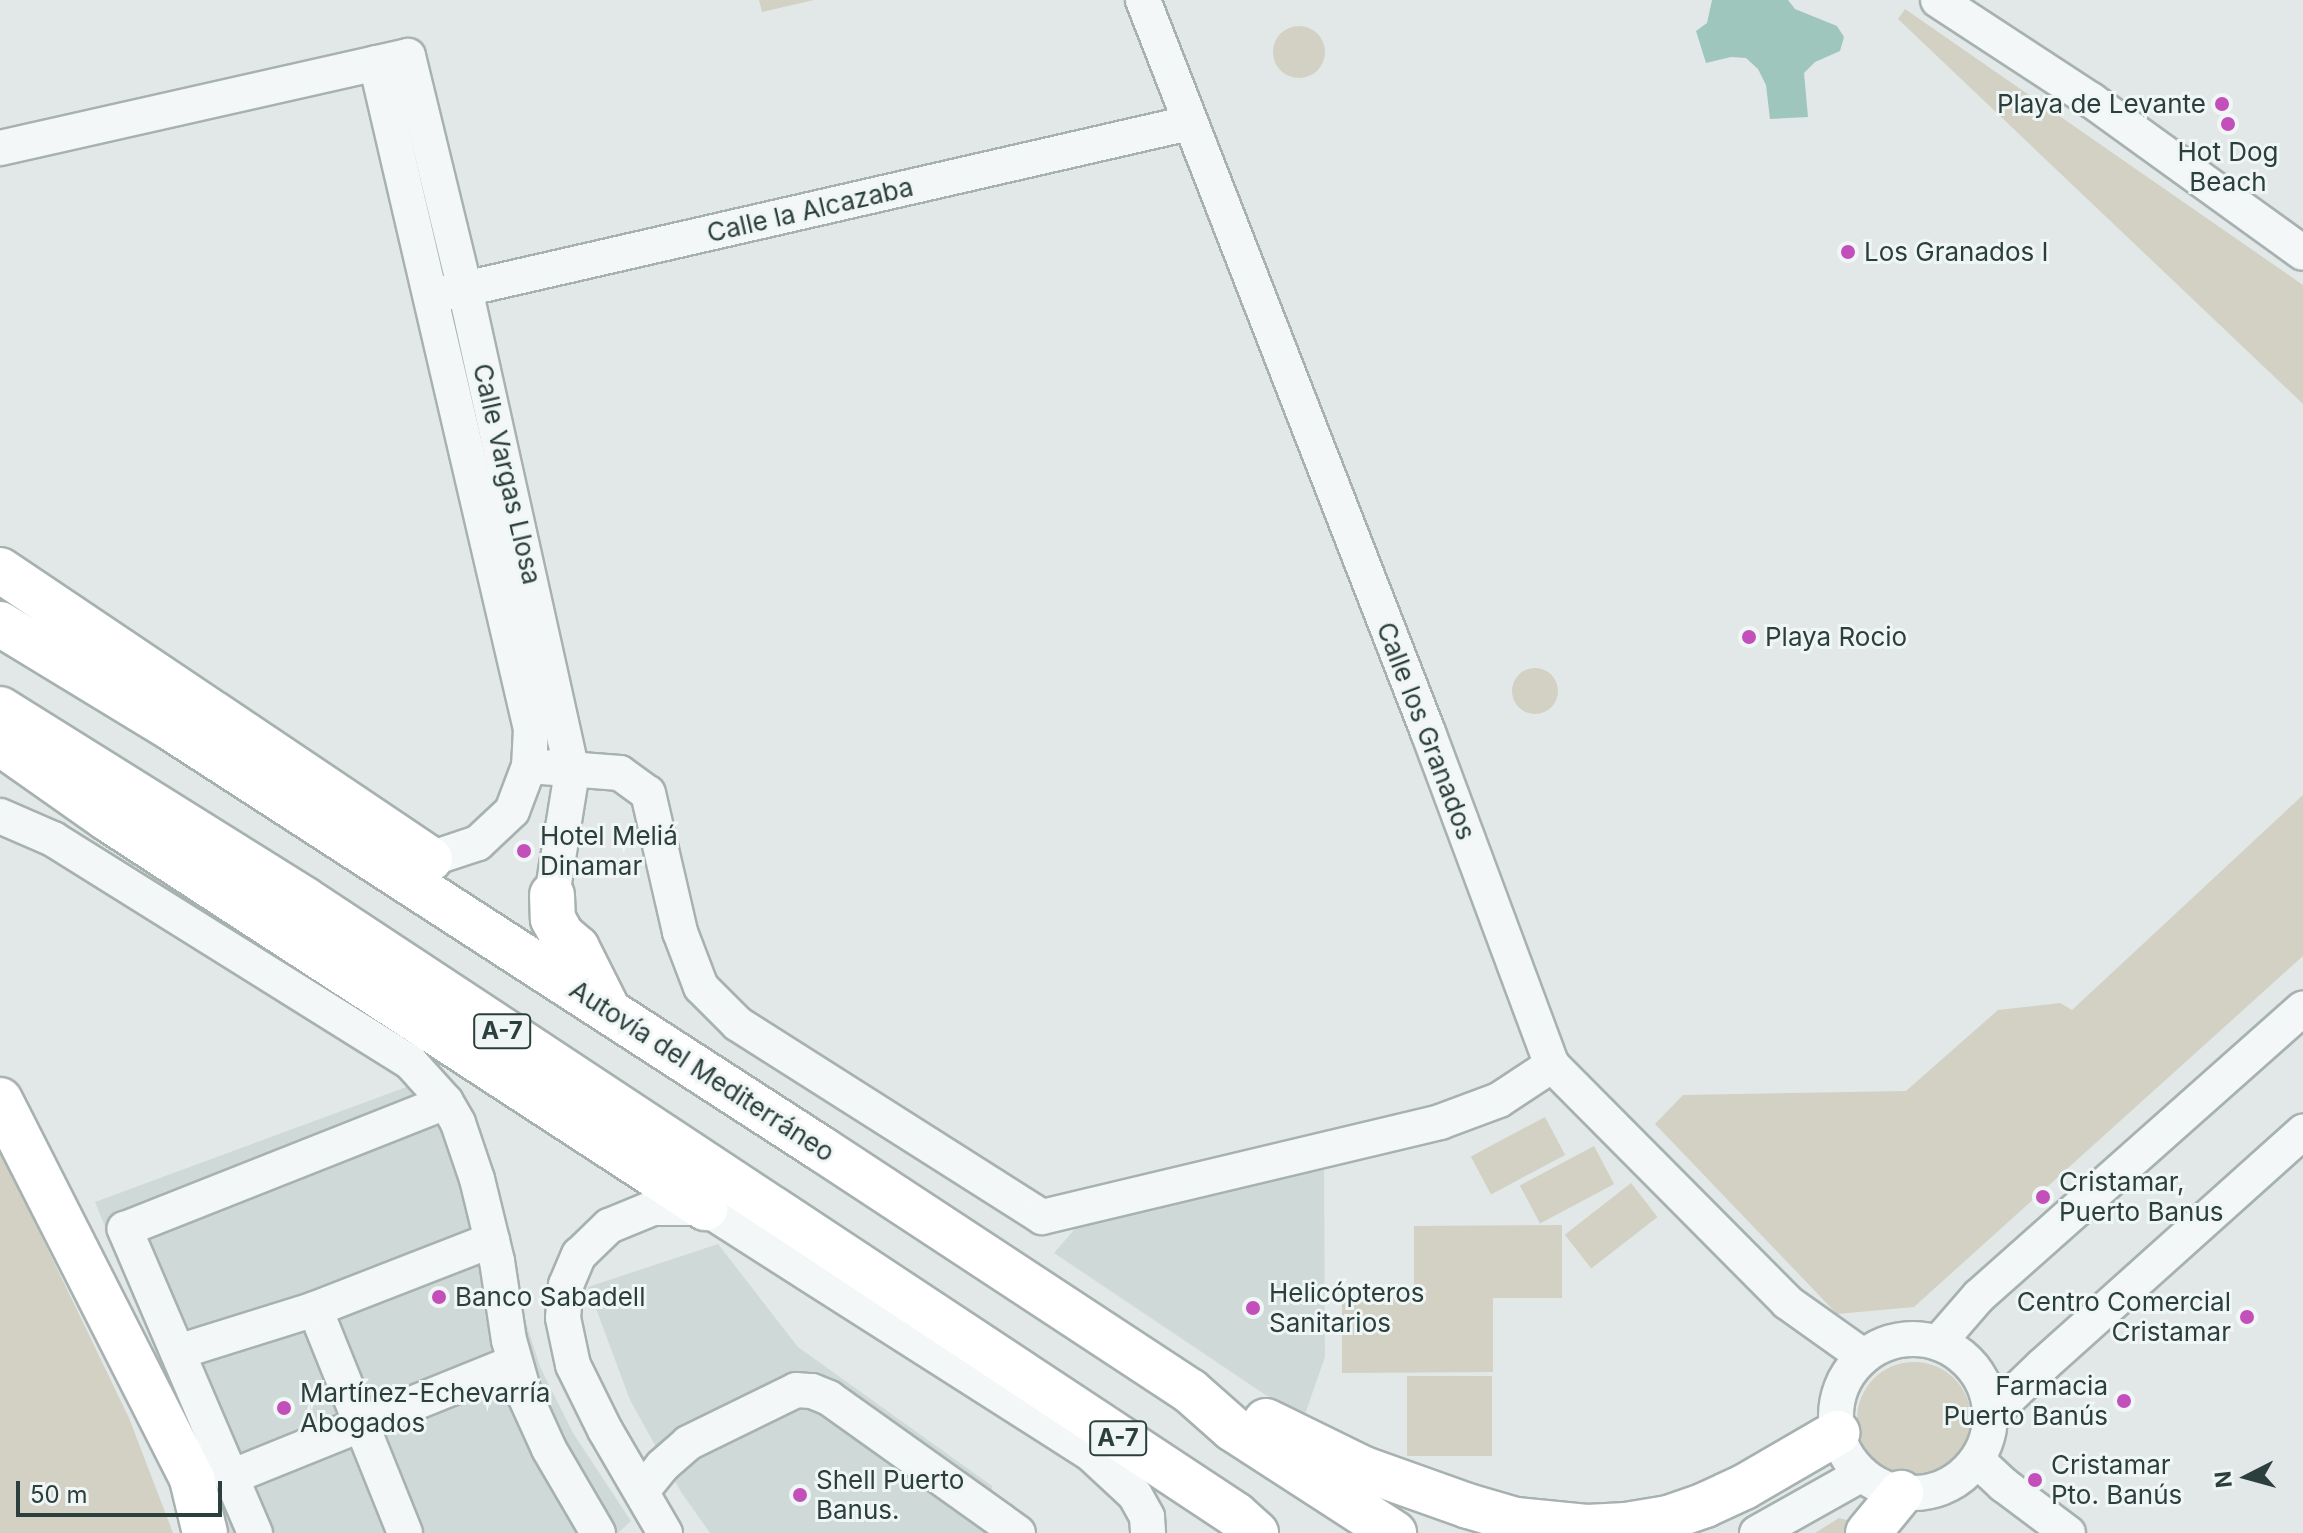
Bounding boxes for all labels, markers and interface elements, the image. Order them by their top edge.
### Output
place label: Playa de Levante [1997,88,2206,120]
marker: Playa de Levante [2213,95,2231,113]
marker: Hot Dog Beach [2219,115,2237,133]
place label: Hot Dog Beach [2177,136,2279,198]
street label: Calle la Alcazaba [704,171,916,249]
place label: Los Granados I [1864,236,2049,268]
marker: Los Granados I [1839,243,1857,261]
street label: Calle Vargas Llosa [466,361,548,587]
street label: Calle los Granados [1370,618,1482,844]
place label: Playa Rocio [1765,621,1907,653]
marker: Playa Rocio [1740,628,1758,646]
place label: Hotel Meliá Dinamar [540,820,678,882]
marker: Hotel Meliá Dinamar [515,842,533,860]
street label: Autovía del Mediterráneo [564,974,840,1168]
road number: A-7 [472,1011,532,1051]
place label: Cristamar, Puerto Banus [2059,1166,2224,1228]
marker: Cristamar, Puerto Banus [2034,1188,2052,1206]
place label: Helicópteros Sanitarios [1269,1277,1425,1338]
place label: Banco Sabadell [455,1281,645,1313]
place label: Centro Comercial Cristamar [2017,1286,2231,1348]
marker: Banco Sabadell [430,1288,448,1306]
marker: Helicópteros Sanitarios [1244,1299,1262,1317]
marker: Centro Comercial Cristamar [2238,1308,2256,1326]
place label: Farmacia Puerto Banús [1943,1370,2108,1432]
place label: Martínez-Echevarría Abogados [300,1377,550,1438]
marker: Farmacia Puerto Banús [2115,1392,2133,1410]
marker: Martínez-Echevarría Abogados [275,1399,293,1417]
road number: A-7 [1088,1418,1148,1458]
north arrow [2207,1437,2287,1517]
place label: Cristamar Pto. Banús [2051,1449,2182,1510]
place label: Shell Puerto Banus. [816,1464,964,1526]
scale bar [20,1465,226,1515]
text: N [2209,1470,2237,1489]
marker: Cristamar Pto. Banús [2026,1471,2044,1489]
text: 50 m [30,1480,88,1509]
marker: Shell Puerto Banus. [791,1486,809,1504]

